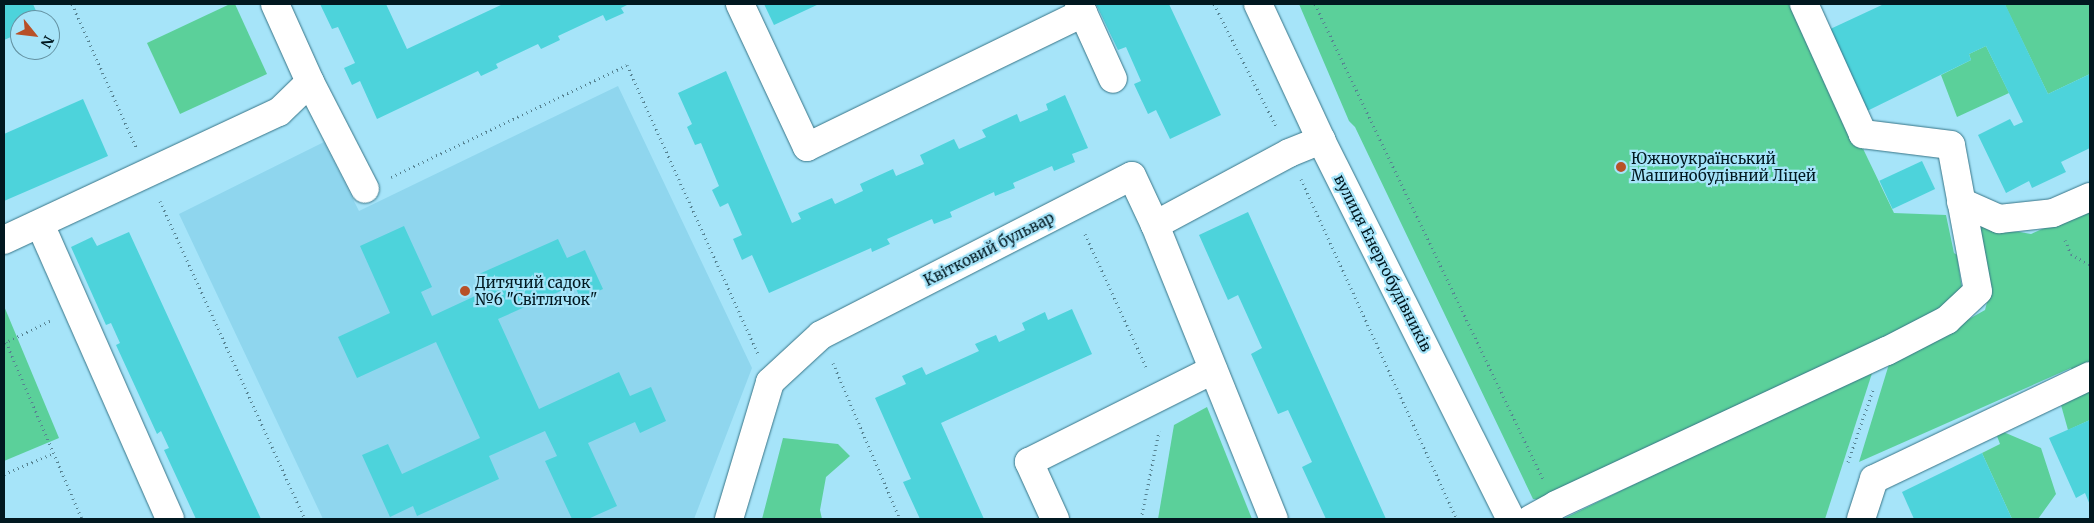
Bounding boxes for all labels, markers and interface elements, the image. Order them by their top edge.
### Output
north arrow [10,10,60,60]
text: N [37,33,58,51]
place label: Южноукраїнський Машинобудівний Ліцей [1631,149,1816,184]
marker: Южноукраїнський Машинобудівний Ліцей [1615,161,1627,173]
street label: вулиця Енергобудівників [1330,171,1436,355]
street label: Квітковий бульвар [921,208,1057,290]
place label: Дитячий садок №6 "Світлячок" [475,273,597,308]
marker: Дитячий садок №6 "Світлячок" [459,285,471,297]

